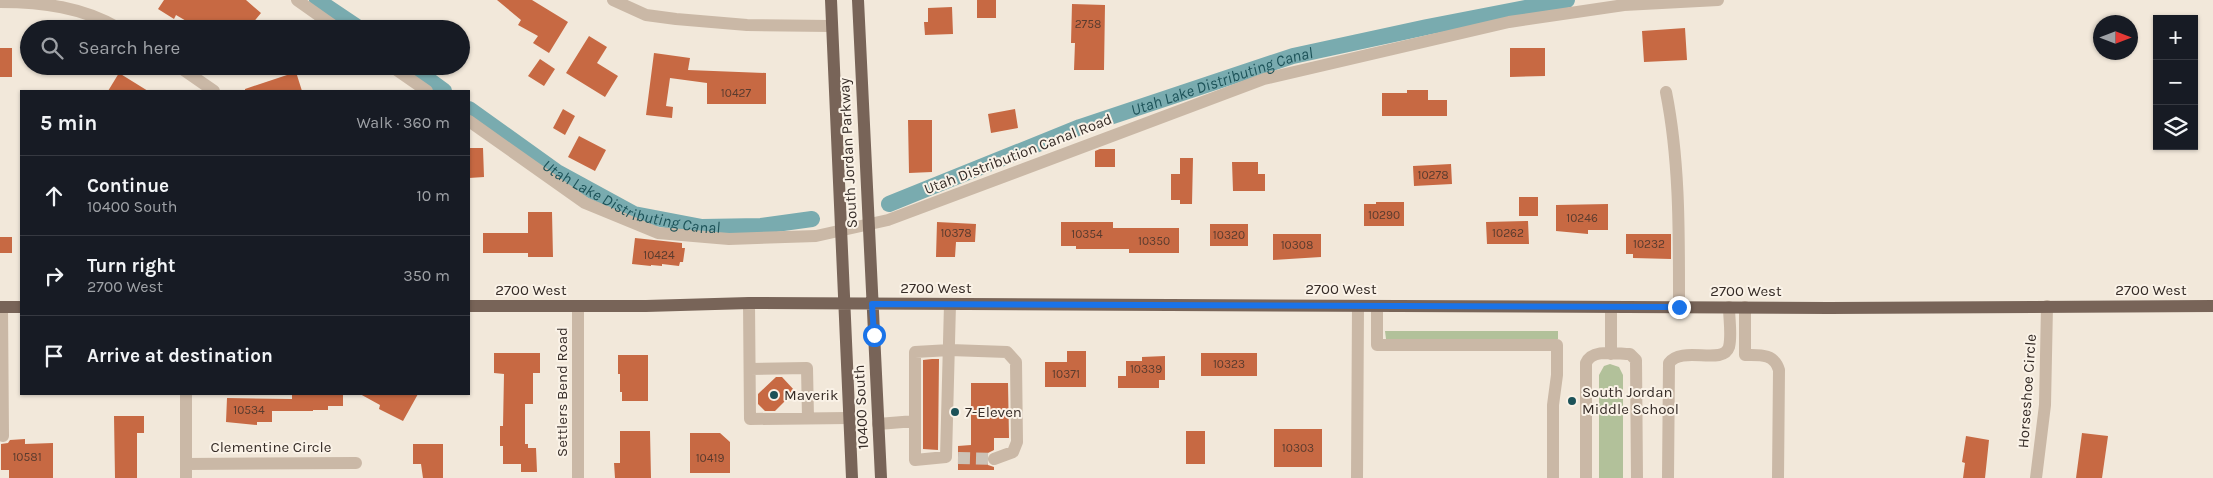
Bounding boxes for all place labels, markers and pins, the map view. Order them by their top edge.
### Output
place label: South Jordan Middle School [1582,383,1679,418]
place label: Maverik [784,386,839,404]
marker: Maverik [768,389,780,401]
marker: South Jordan Middle School [1566,395,1578,407]
place label: 7-Eleven [965,403,1022,421]
marker: 7-Eleven [949,406,961,418]

